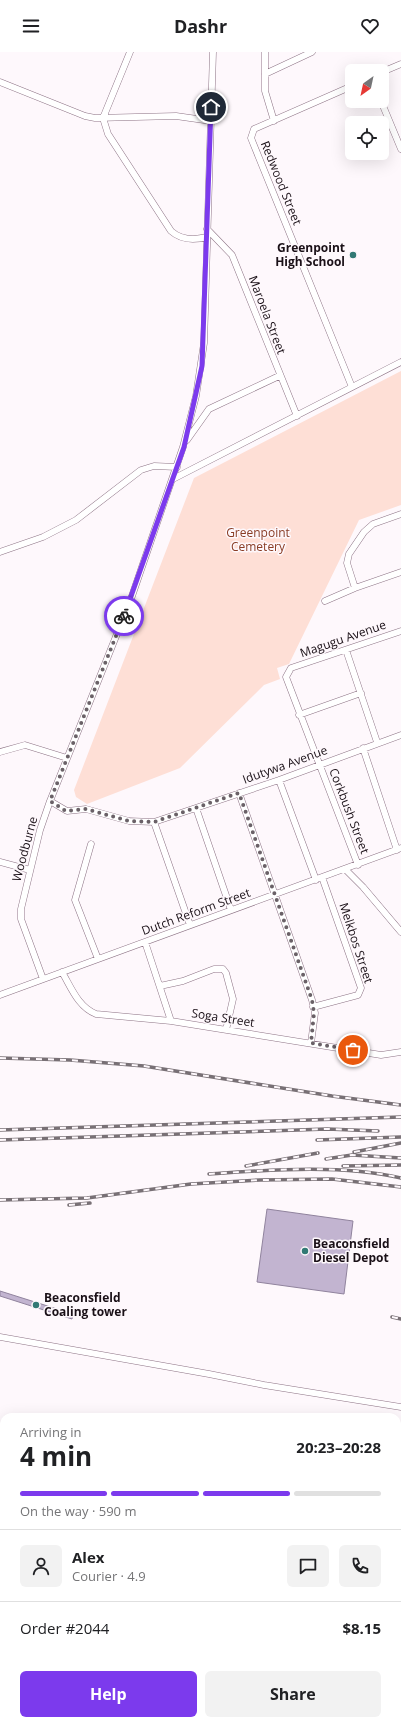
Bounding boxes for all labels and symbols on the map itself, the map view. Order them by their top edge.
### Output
north arrow [345,64,389,108]
pin [194,90,228,124]
street label: Redwood Street [257,138,306,227]
place label: Greenpoint High School [275,239,345,270]
marker: Greenpoint High School [348,250,358,260]
street label: Maroela Street [245,273,290,356]
park label: Greenpoint Cemetery [226,524,290,555]
courier [104,596,144,636]
street label: Magugu Avenue [297,616,388,661]
street label: Idutywa Avenue [240,741,330,788]
street label: Corkbush Street [325,766,374,856]
street label: Woodburne [8,814,41,883]
street label: Dutch Reform Street [139,884,253,939]
street label: Melkbos Street [335,900,378,985]
street label: Soga Street [190,1004,256,1031]
pin [336,1033,370,1067]
place label: Beaconsfield Diesel Depot [313,1235,390,1266]
marker: Beaconsfield Diesel Depot [300,1246,310,1256]
place label: Beaconsfield Coaling tower [44,1289,127,1320]
marker: Beaconsfield Coaling tower [31,1300,41,1310]

